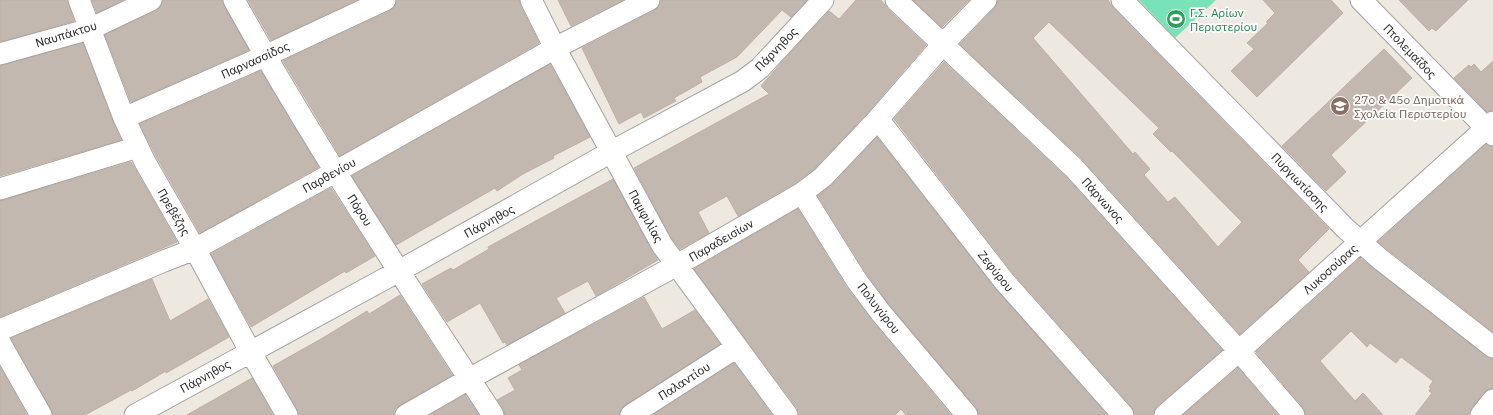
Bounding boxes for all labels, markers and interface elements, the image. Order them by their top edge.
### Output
place label: Γ.Σ. Αρίων Περιστερίου [1190,5,1257,34]
sports icon: Γ.Σ. Αρίων Περιστερίου [1165,8,1187,30]
street label: Ναυπάκτου [33,18,99,50]
street label: Πτολεμαΐδος [1380,21,1440,82]
street label: Πάρνηθος [751,24,801,74]
street label: Παρνασσίδος [219,38,292,82]
place label: 27ο & 45ο Δημοτικά Σχολεία Περιστερίου [1354,92,1466,121]
school or university icon: 27ο & 45ο Δημοτικά Σχολεία Περιστερίου [1329,95,1351,117]
street label: Πυργιωτίσσης [1268,149,1332,215]
street label: Παρθενίου [300,154,358,196]
street label: Πάρνωνος [1079,174,1127,226]
street label: Πρεβέζης [154,186,194,238]
street label: Παμφιλίας [625,187,667,245]
street label: Πόρου [344,191,376,229]
street label: Πάρνηθος [461,201,517,241]
street label: Παραδεισίων [686,215,756,265]
street label: Λυκοσούρας [1300,241,1360,297]
street label: Ζεφύρου [975,247,1017,295]
street label: Πολυγύρου [854,280,904,336]
street label: Πάρνηθος [177,356,233,396]
street label: Παλαντίου [655,359,713,403]

